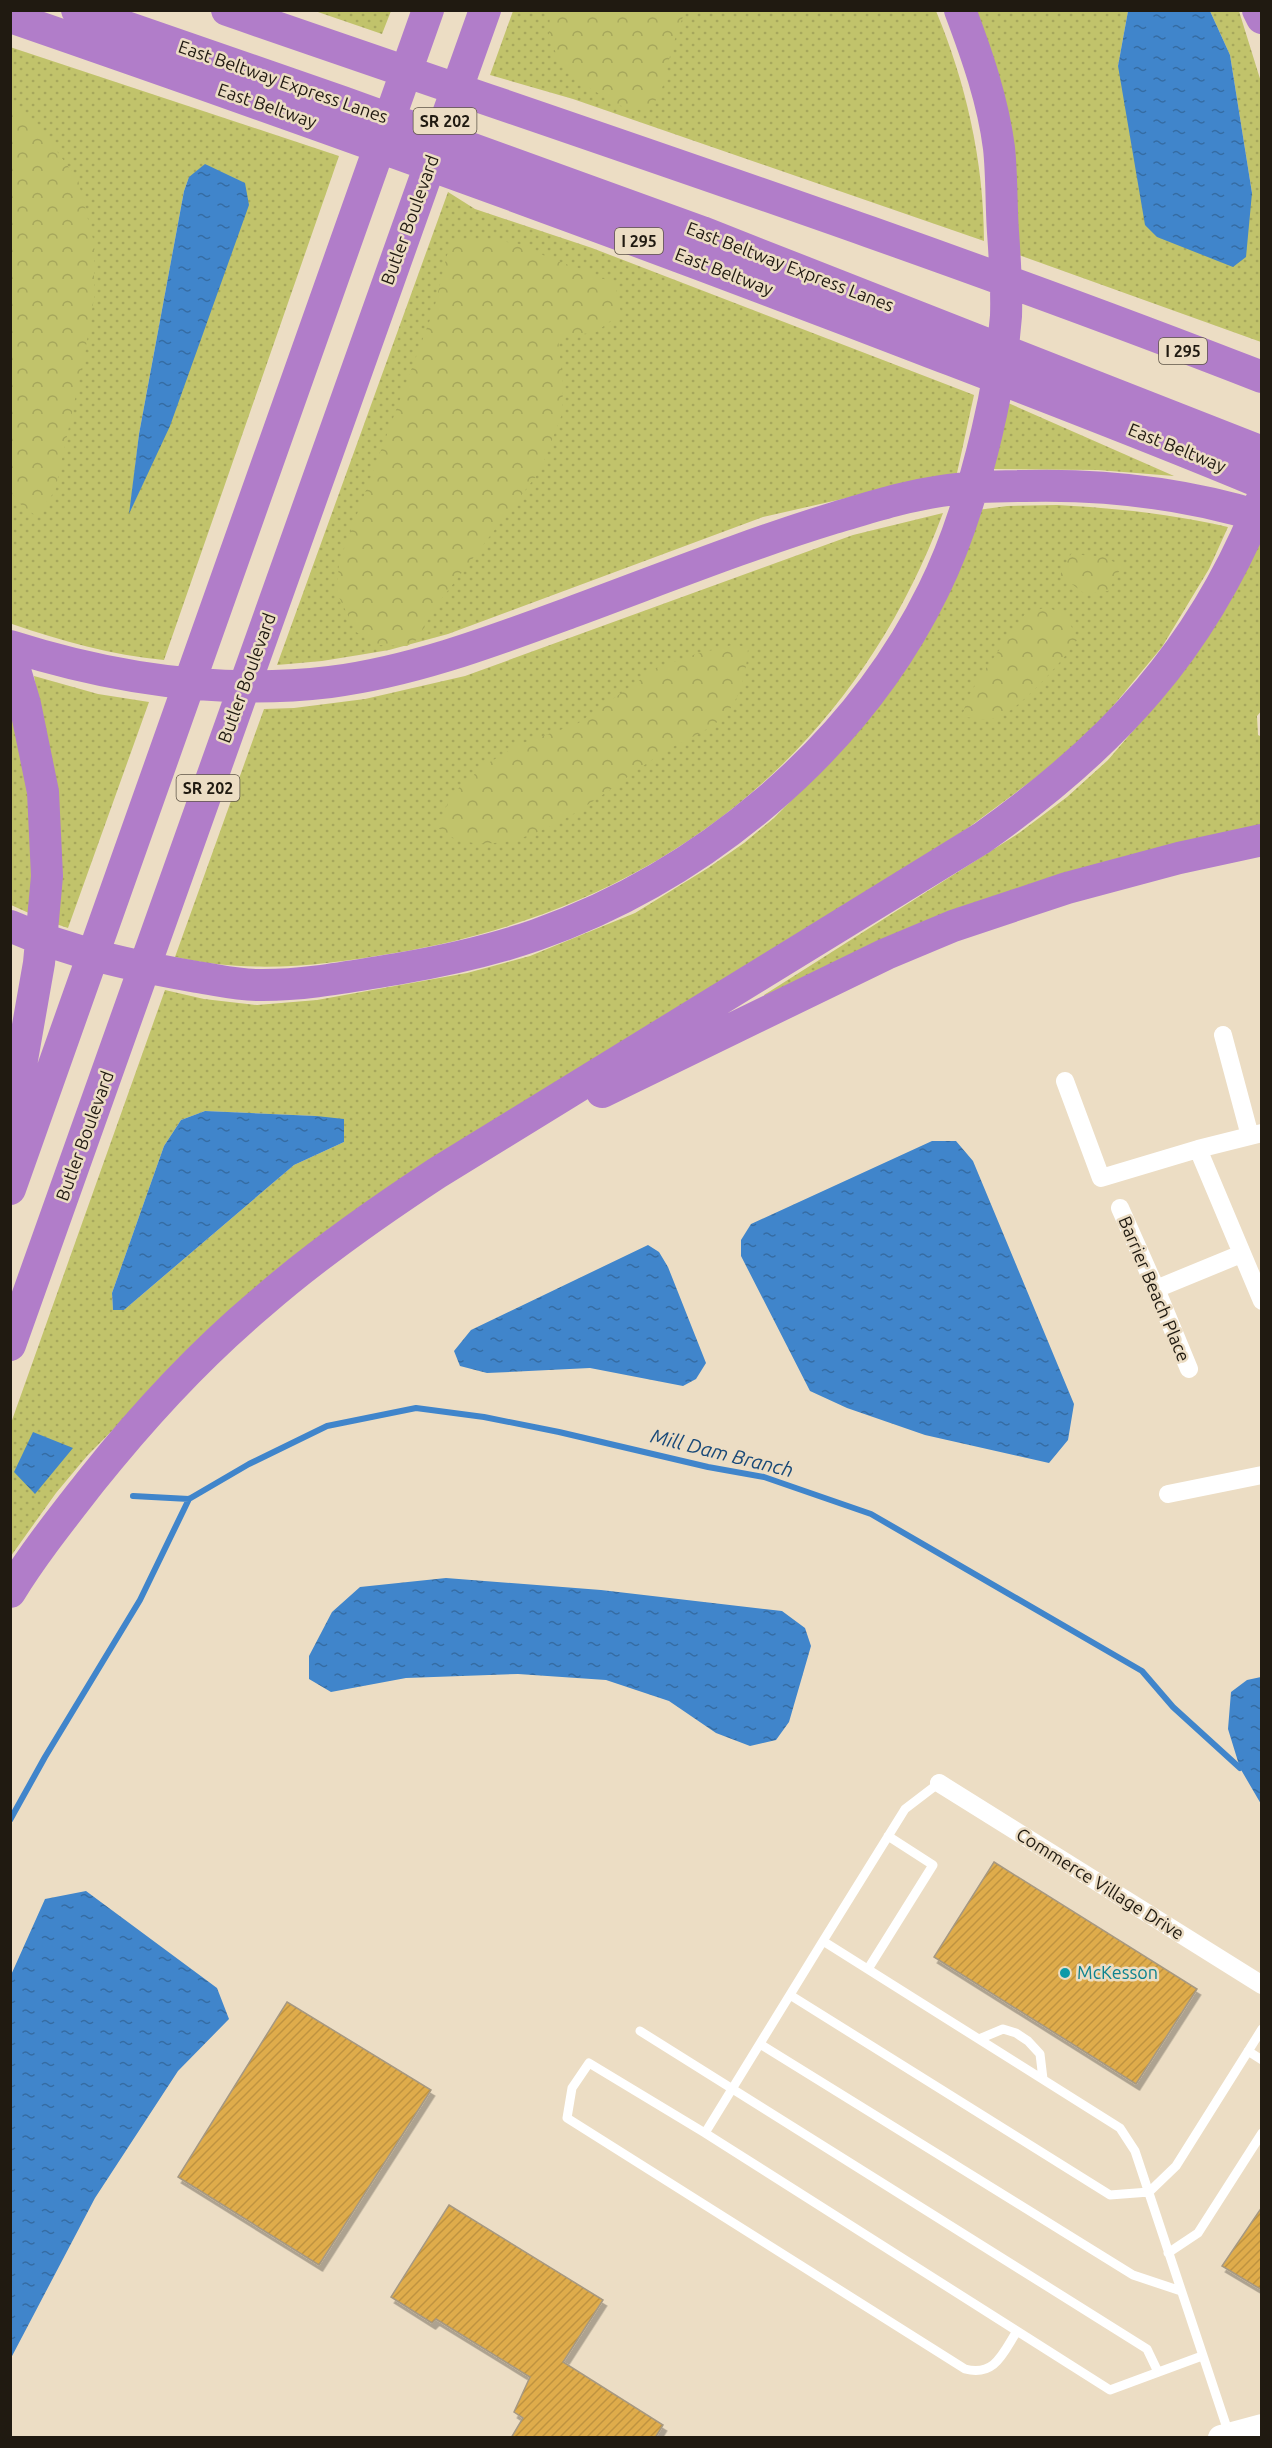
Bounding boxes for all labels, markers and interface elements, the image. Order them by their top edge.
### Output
street label: East Beltway Express Lanes [175,36,391,128]
street label: East Beltway [215,79,319,133]
road number: SR 202 [414,108,476,134]
street label: Butler Boulevard [376,152,442,287]
street label: East Beltway Express Lanes [683,217,897,317]
road number: I 295 [615,228,663,254]
street label: East Beltway [672,243,776,301]
road number: I 295 [1159,338,1207,364]
street label: East Beltway [1126,418,1229,476]
street label: Butler Boulevard [213,610,279,745]
road number: SR 202 [176,775,240,801]
street label: Butler Boulevard [51,1068,117,1203]
street label: Barrier Beach Place [1115,1213,1195,1364]
water label: Mill Dam Branch [648,1424,796,1481]
street label: Commerce Village Drive [1013,1823,1188,1943]
place label: McKesson [1077,1962,1158,1982]
marker: McKesson [1058,1966,1072,1980]

